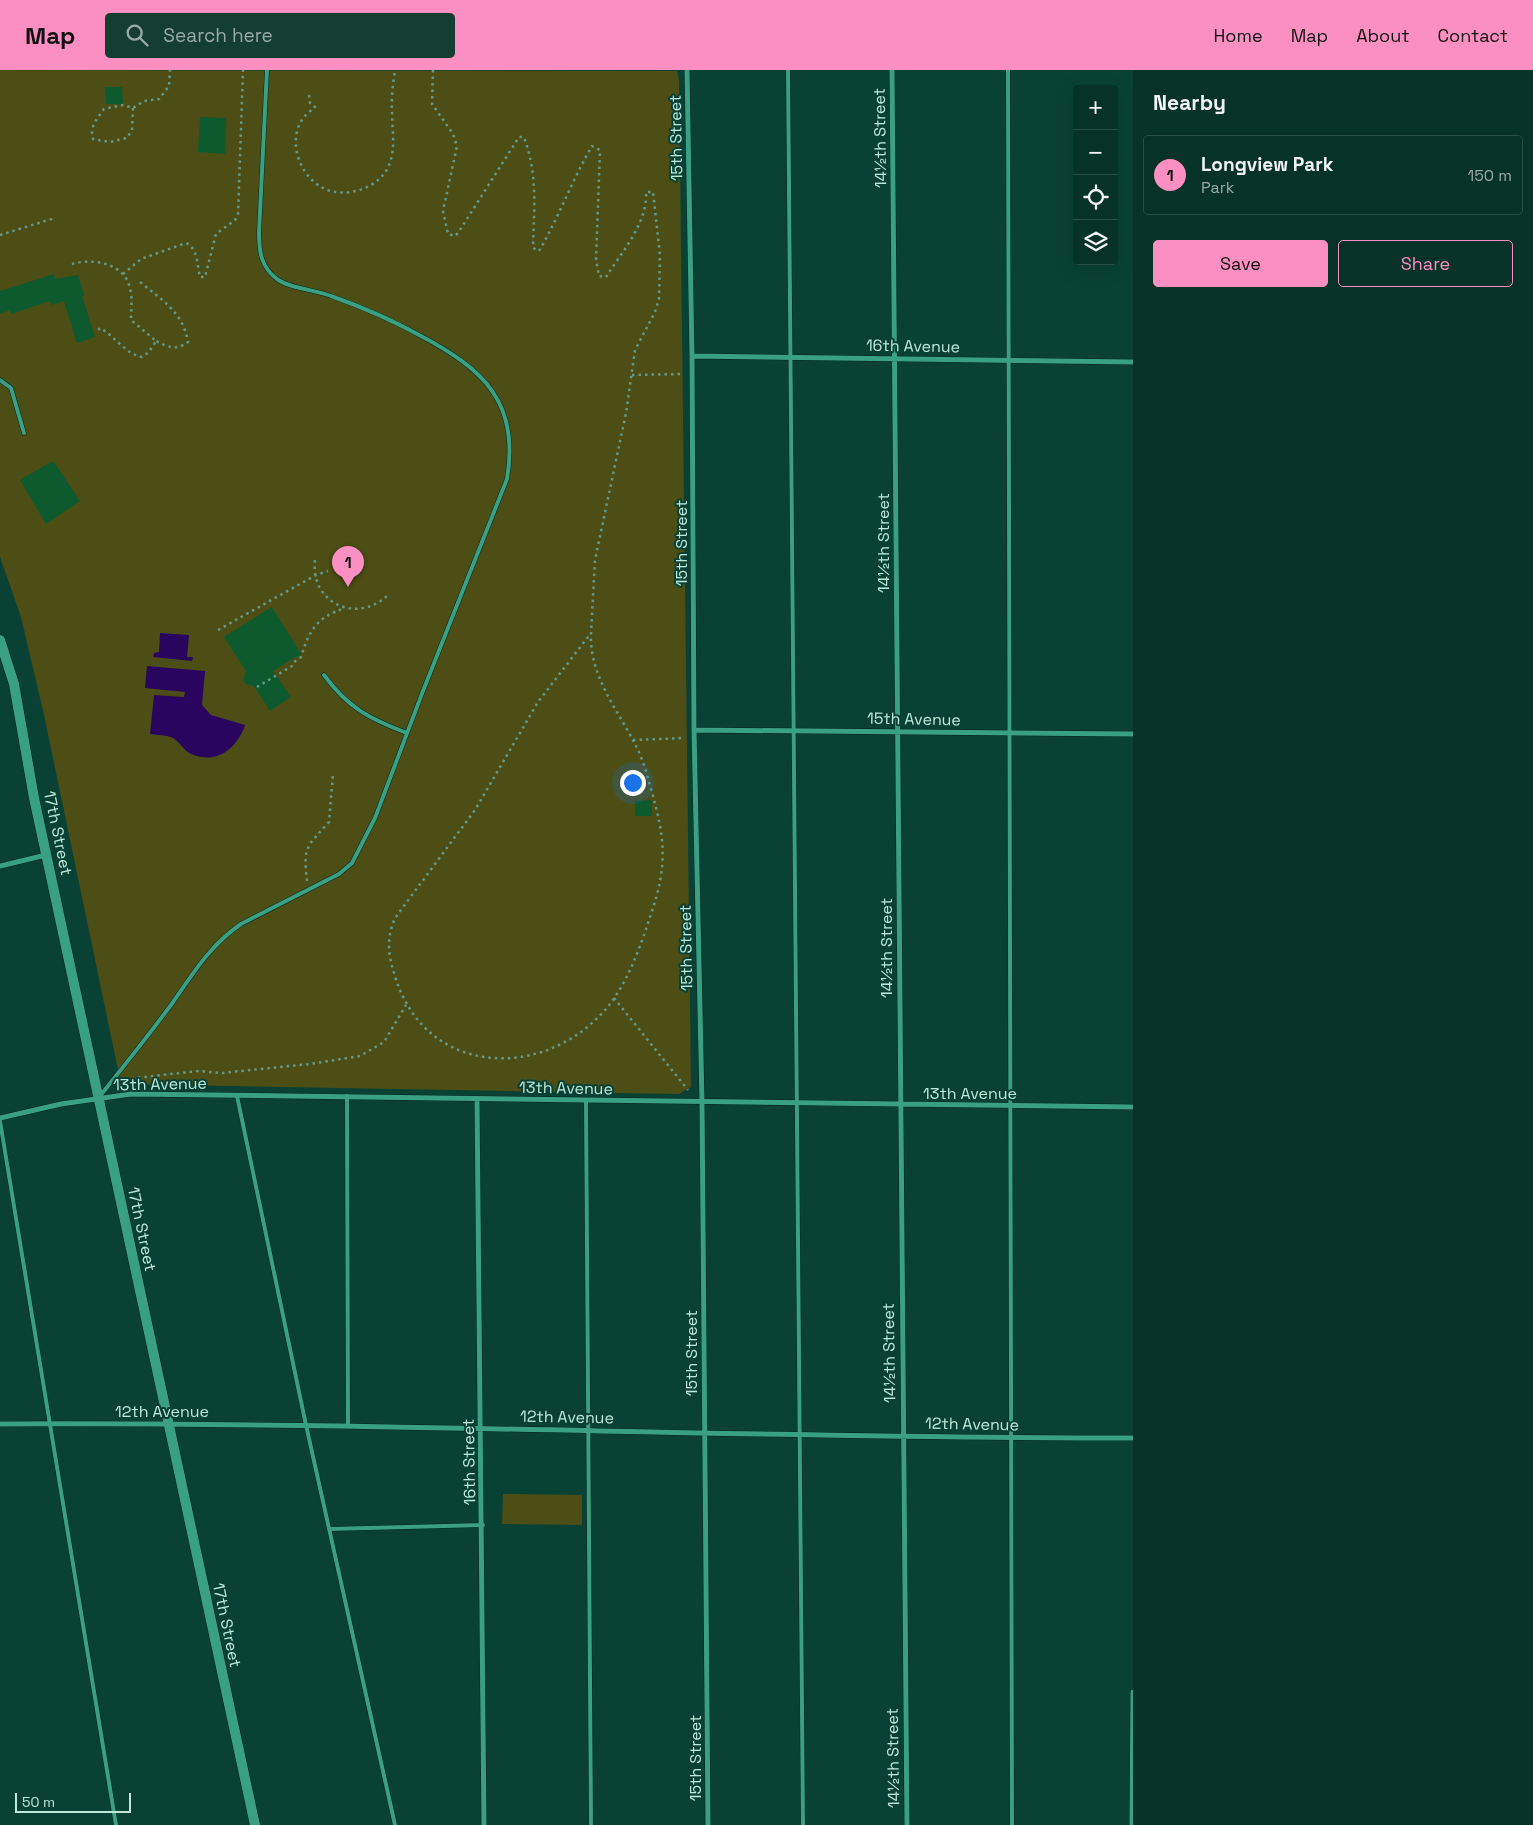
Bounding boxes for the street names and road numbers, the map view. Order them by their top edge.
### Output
street label: 14½th Street [869,88,891,188]
street label: 15th Street [665,95,687,181]
street label: 16th Avenue [866,335,960,357]
street label: 14½th Street [873,493,894,593]
street label: 15th Street [671,500,692,586]
street label: 15th Avenue [867,708,961,730]
street label: 17th Street [39,789,77,877]
street label: 14½th Street [876,898,897,998]
street label: 15th Street [675,905,697,991]
street label: 13th Avenue [113,1073,207,1095]
street label: 13th Avenue [519,1077,613,1099]
street label: 13th Avenue [923,1083,1017,1104]
street label: 17th Street [123,1185,161,1273]
street label: 14½th Street [878,1303,900,1403]
street label: 15th Street [681,1310,702,1396]
street label: 12th Avenue [115,1401,209,1422]
street label: 12th Avenue [520,1406,614,1428]
street label: 12th Avenue [925,1413,1019,1435]
street label: 16th Street [458,1418,480,1506]
street label: 17th Street [208,1581,246,1669]
street label: 14½th Street [882,1708,904,1808]
street label: 15th Street [685,1715,706,1801]

